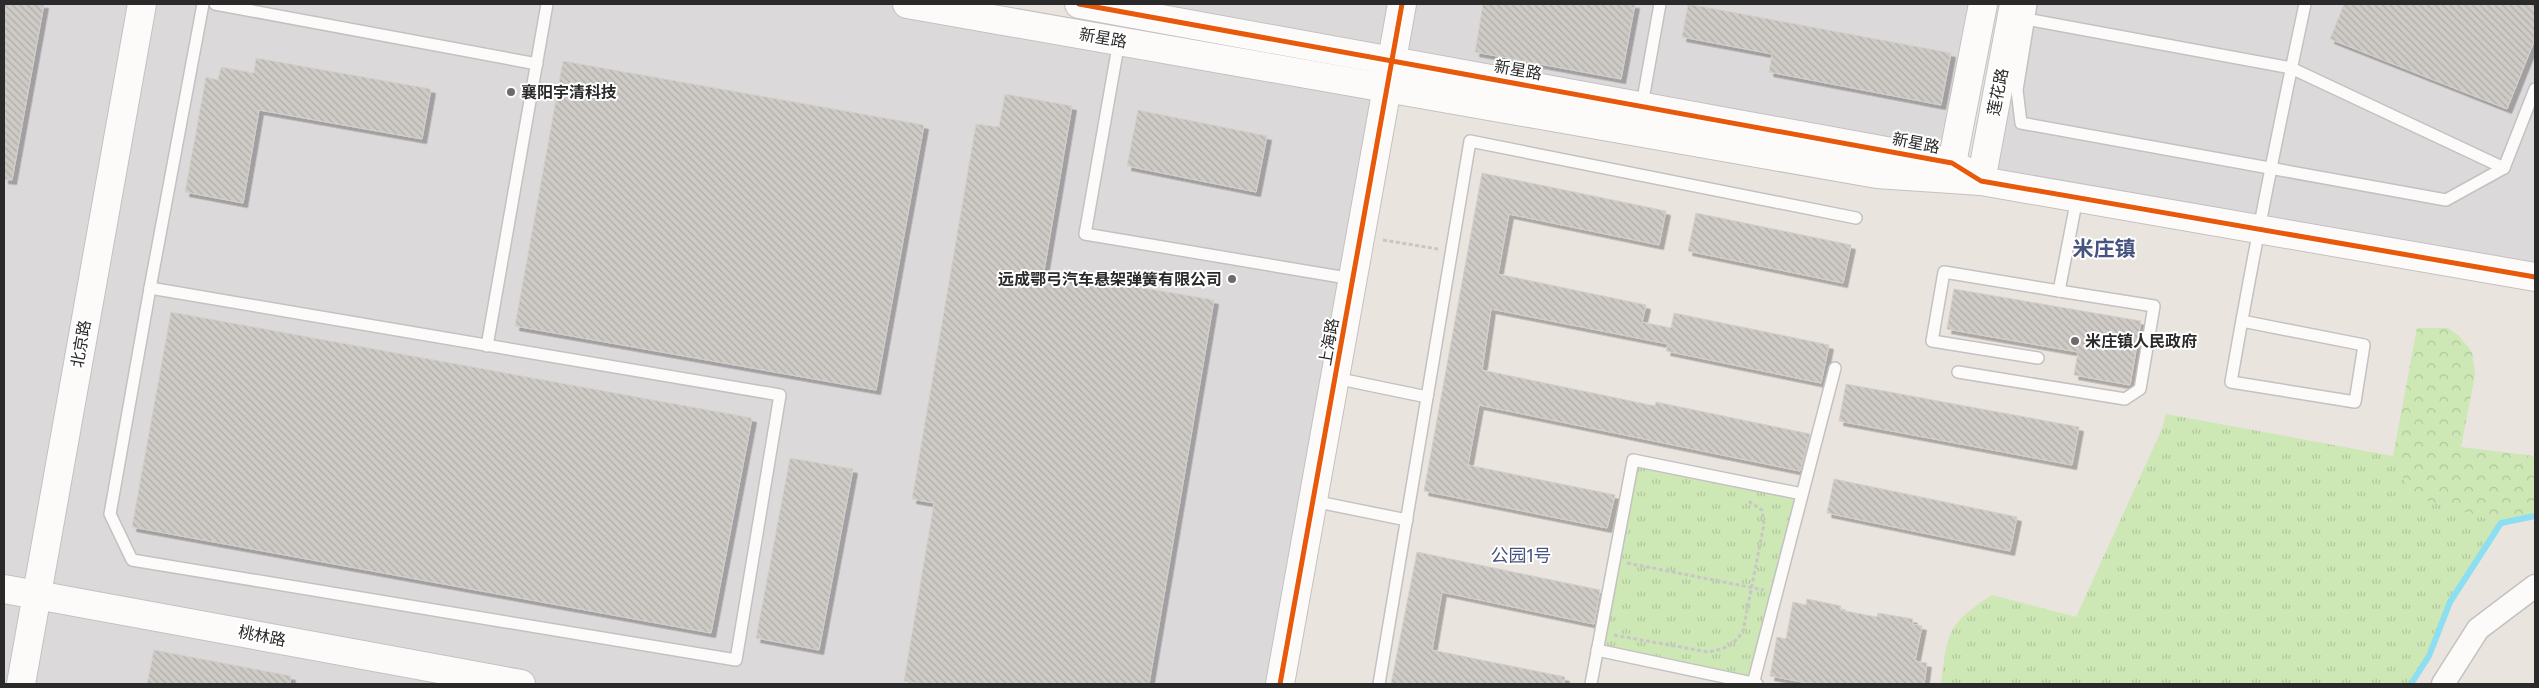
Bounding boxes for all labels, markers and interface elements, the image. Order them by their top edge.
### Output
street label: 新星路 [1078,24,1128,52]
street label: 新星路 [1493,56,1543,84]
street label: 莲花路 [1984,67,2012,117]
place label: 襄阳宇清科技 [521,83,617,102]
marker: 襄阳宇清科技 [505,86,517,98]
street label: 新星路 [1891,129,1941,157]
district label: 米庄镇 [2073,236,2136,262]
place label: 远成鄂弓汽车悬架弹簧有限公司 [998,270,1222,289]
marker: 远成鄂弓汽车悬架弹簧有限公司 [1226,273,1238,285]
street label: 上海路 [1315,317,1343,367]
street label: 北京路 [67,319,95,369]
place label: 米庄镇人民政府 [2085,332,2197,351]
marker: 米庄镇人民政府 [2069,335,2081,347]
district label: 公园1号 [1490,545,1552,567]
street label: 桃林路 [237,622,287,650]

